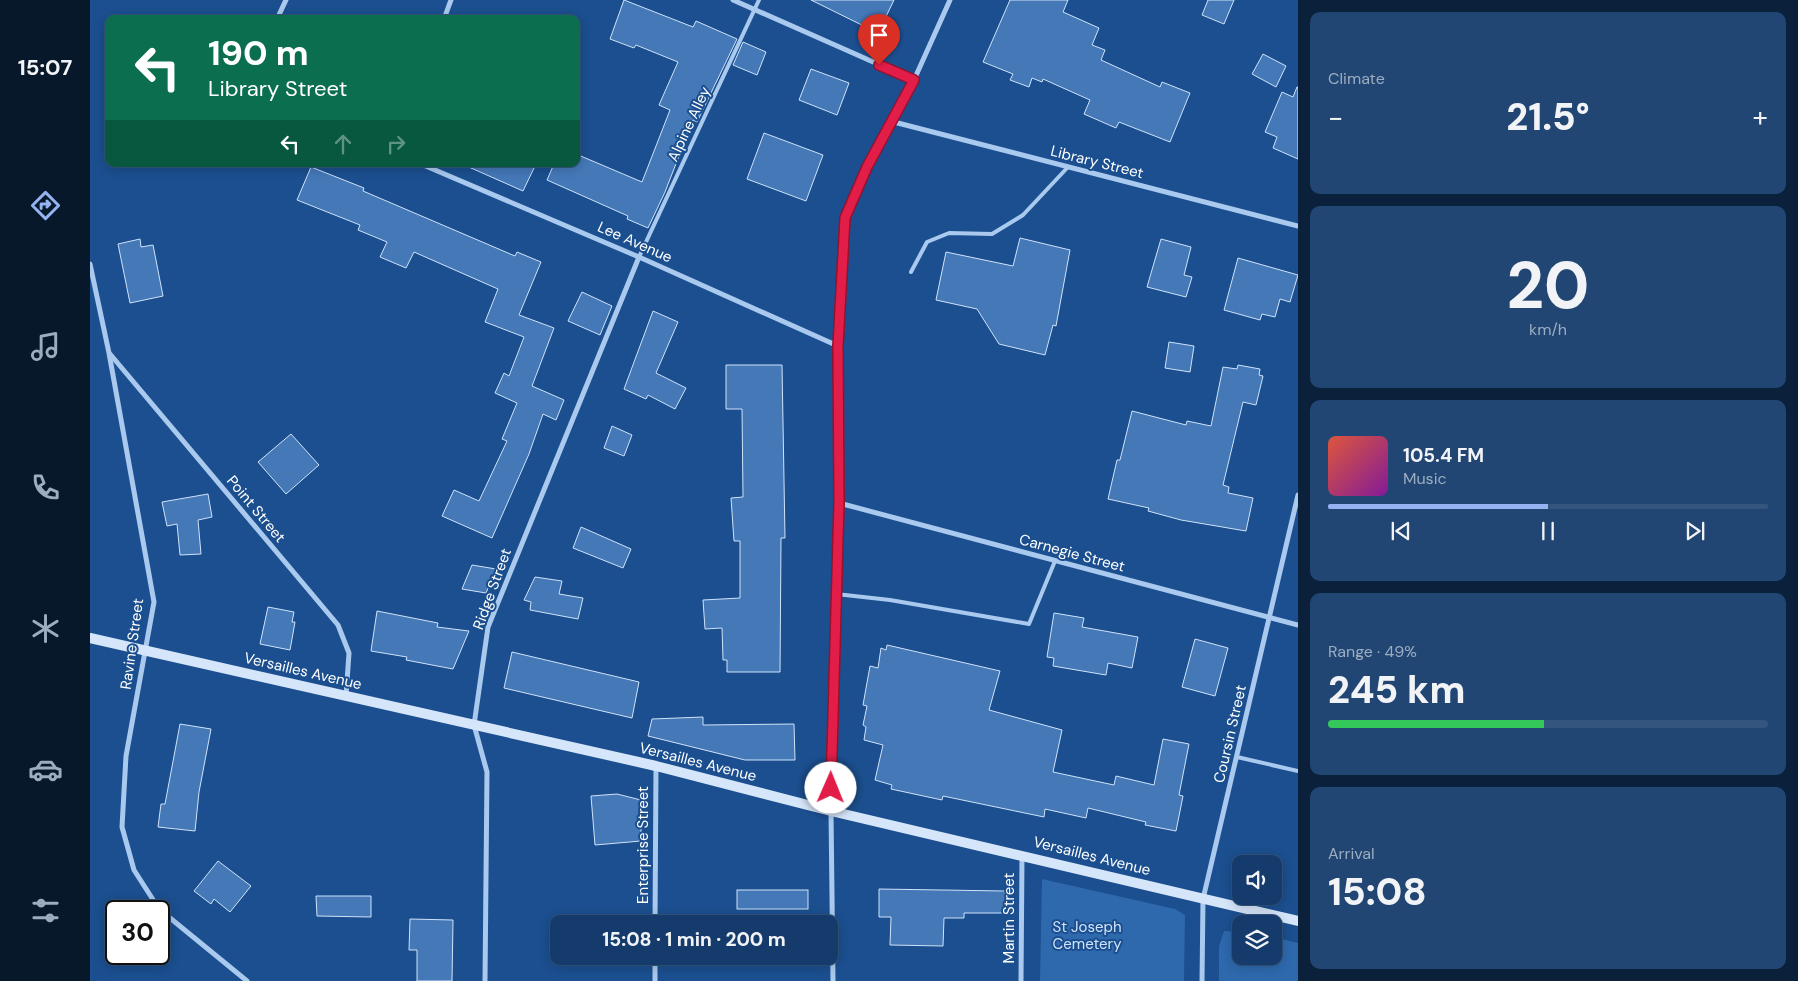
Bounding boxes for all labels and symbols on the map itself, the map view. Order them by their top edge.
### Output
pin [858,14,900,65]
street label: Alpine Alley [663,83,715,165]
street label: Library Street [1048,141,1146,183]
street label: Lee Avenue [595,217,675,267]
street label: Point Street [222,471,290,547]
street label: Carnegie Street [1017,529,1127,577]
street label: Ridge Street [468,546,516,632]
street label: Ravine Street [116,597,148,691]
street label: Versailles Avenue [242,648,364,694]
street label: Coursin Street [1209,683,1251,785]
street label: Versailles Avenue [637,738,759,786]
position arrow [804,761,856,813]
street label: Enterprise Street [633,786,653,904]
street label: Versailles Avenue [1031,832,1153,880]
street label: Martin Street [999,872,1019,963]
speed limit sign: 30 [105,900,170,965]
park label: St Joseph Cemetery [1052,917,1122,954]

